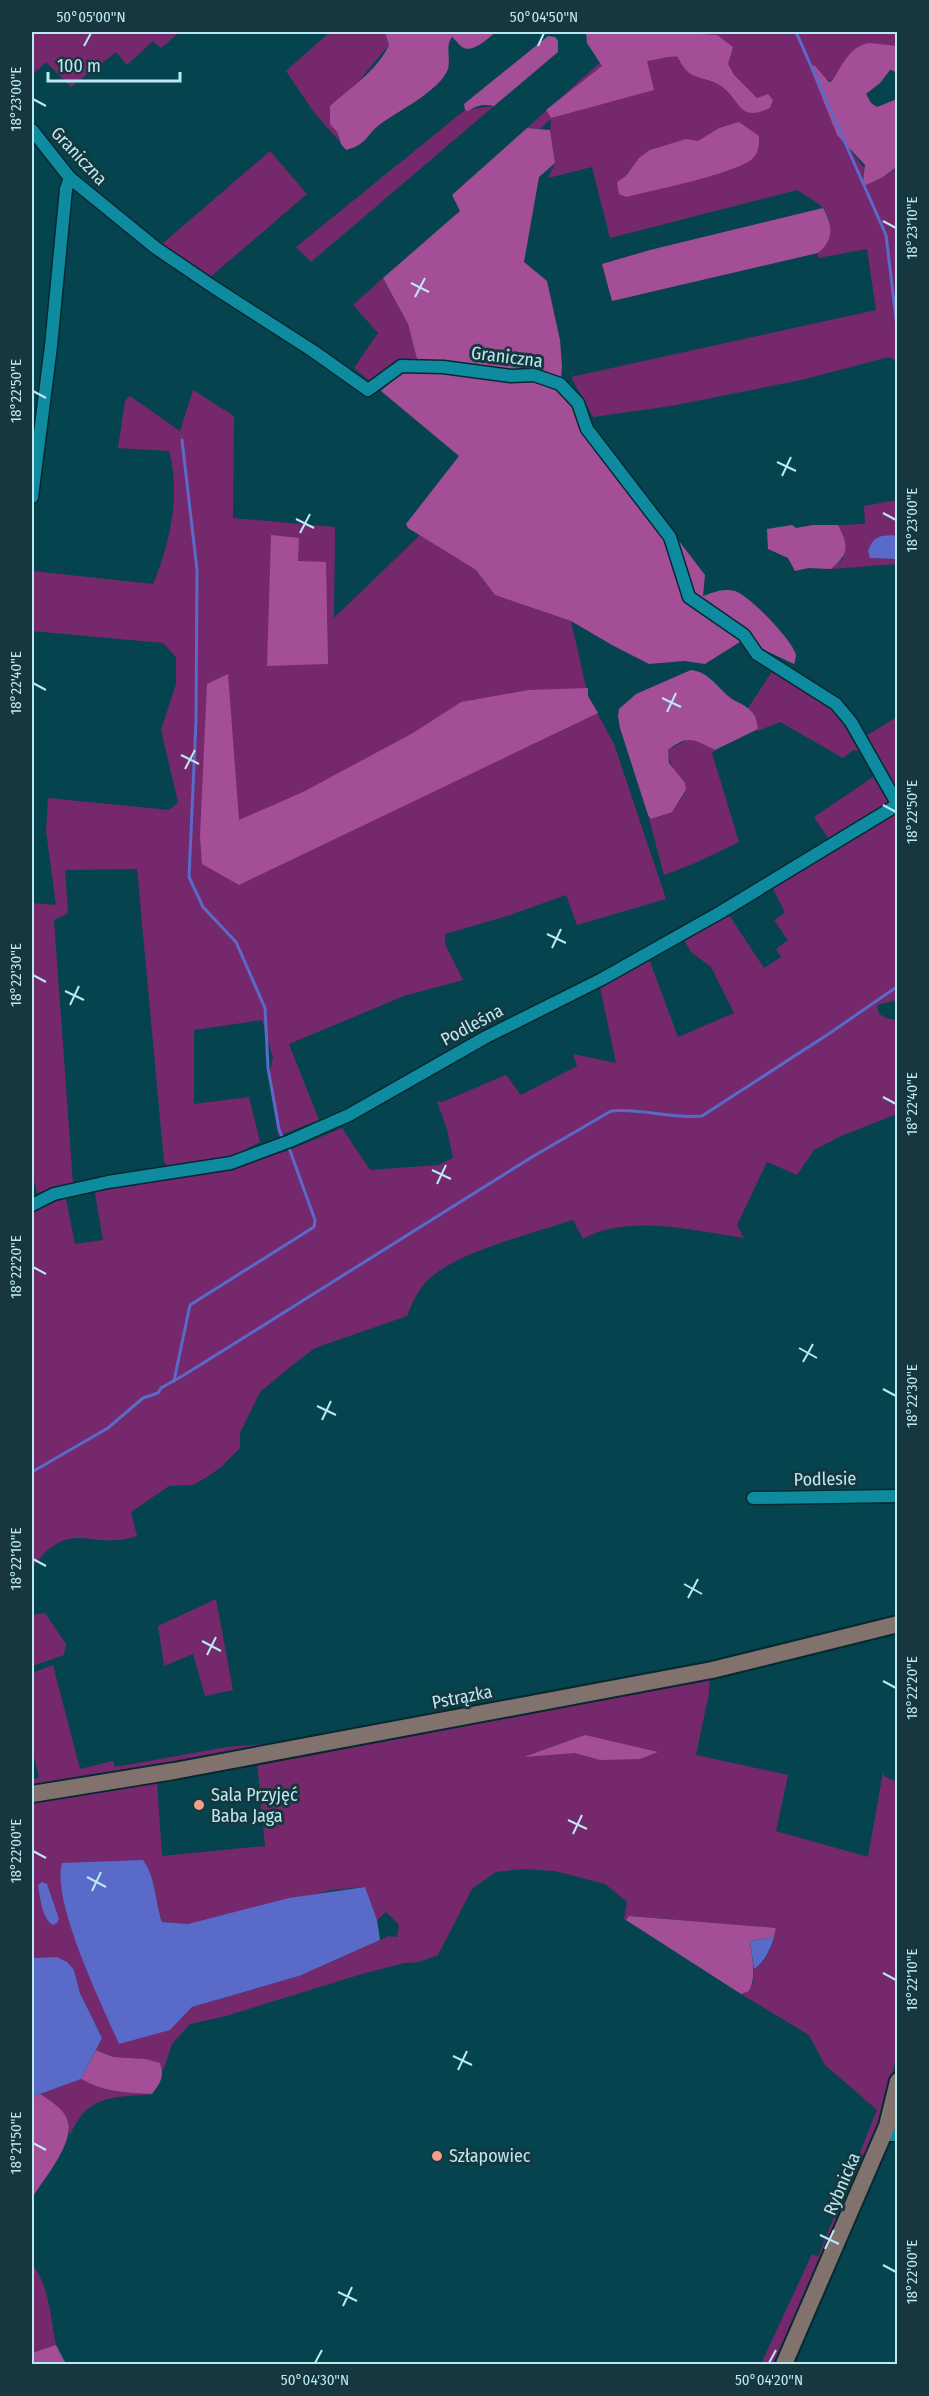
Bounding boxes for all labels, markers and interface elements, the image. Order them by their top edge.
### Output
text: 50°05'00"N [56,8,126,26]
text: 50°04'50"N [510,8,578,26]
scale bar [48,45,180,83]
text: 100 m [57,55,101,77]
text: 18°23'00"E [7,67,25,131]
street label: Graniczna [46,122,112,190]
text: 18°23'10"E [903,197,921,260]
street label: Graniczna [470,342,544,372]
text: 18°22'50"E [7,359,25,423]
text: 18°23'00"E [903,488,921,552]
text: 18°22'40"E [7,651,25,715]
text: 18°22'50"E [903,780,921,844]
text: 18°22'30"E [7,943,25,1007]
street label: Podleśna [437,999,507,1051]
text: 18°22'40"E [903,1072,921,1136]
text: 18°22'20"E [7,1235,25,1299]
text: 18°22'30"E [903,1364,921,1428]
street label: Podlesie [793,1467,857,1491]
text: 18°22'10"E [7,1528,25,1590]
text: 18°22'20"E [903,1656,921,1720]
street label: Pstrązka [430,1680,494,1714]
place label: Sala Przyjęć Baba Jaga [211,1784,298,1827]
marker: Sala Przyjęć Baba Jaga [192,1798,206,1812]
text: 18°22'00"E [7,1819,25,1883]
text: 18°22'10"E [903,1949,921,2011]
text: 18°21'50"E [7,2112,25,2174]
place label: Szłapowiec [449,2145,531,2167]
marker: Szłapowiec [430,2149,444,2163]
street label: Rybnicka [819,2149,865,2219]
text: 18°22'00"E [903,2240,921,2304]
text: 50°04'30"N [281,2371,349,2389]
text: 50°04'20"N [735,2371,803,2389]

